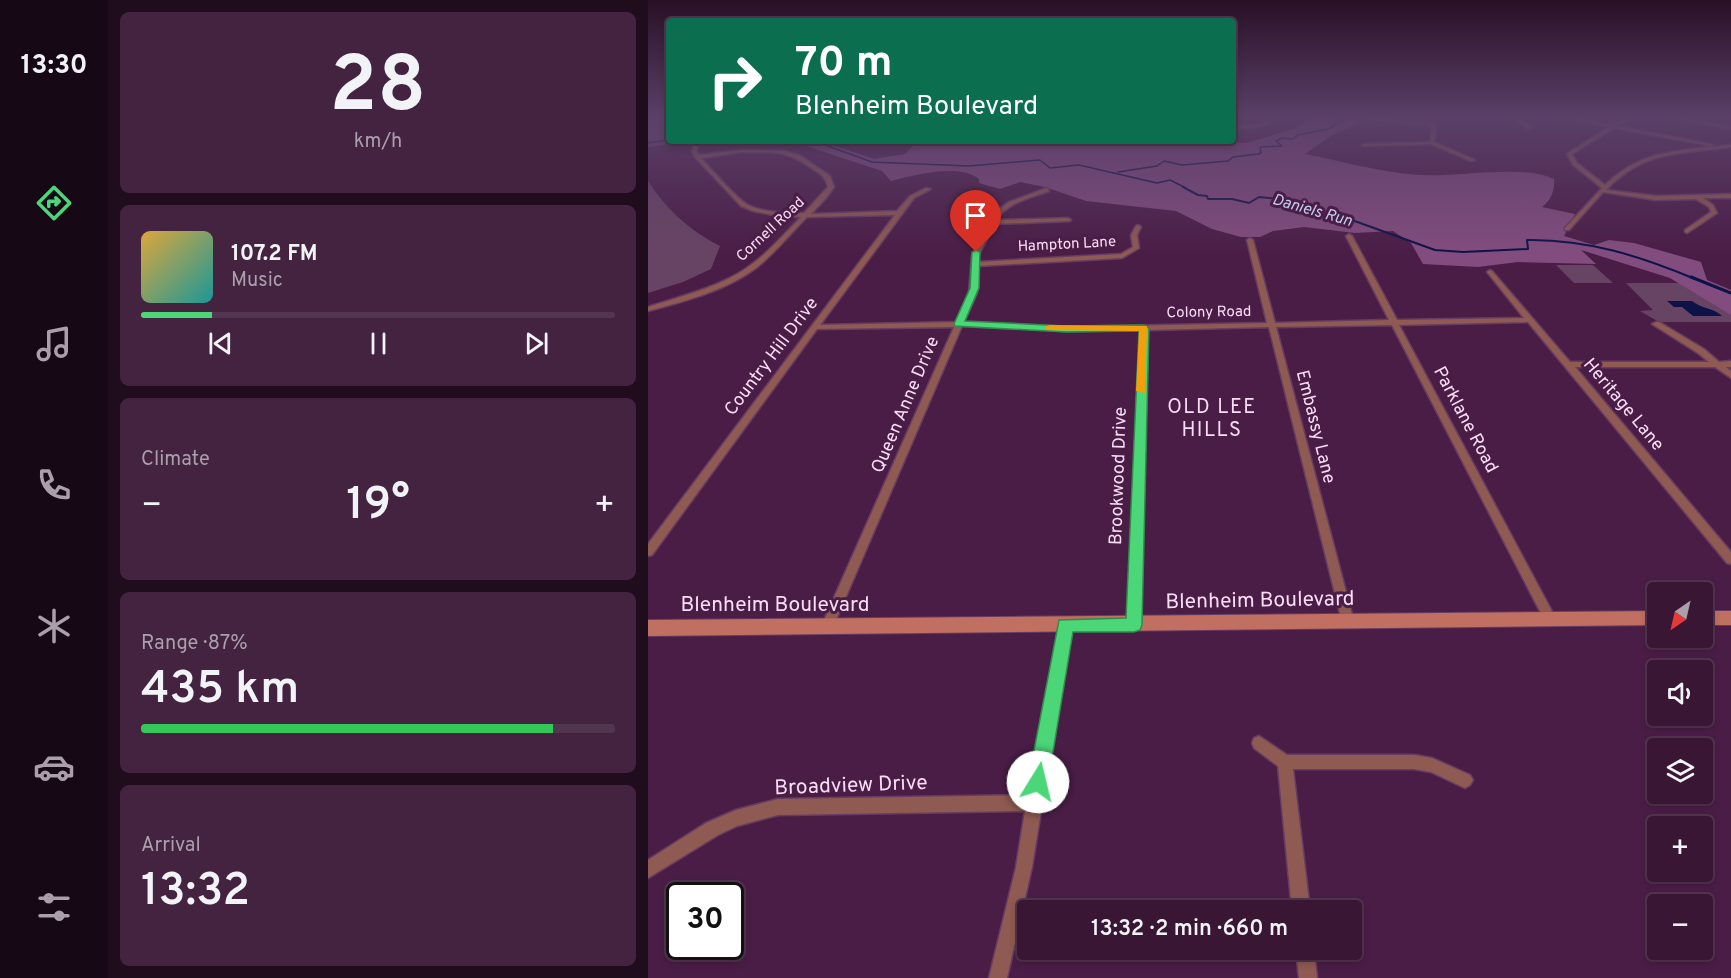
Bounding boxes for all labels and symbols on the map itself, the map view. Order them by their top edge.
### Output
pin [950,190,1001,252]
water label: Daniels Run [1270,190,1354,232]
street label: Cornell Road [733,193,809,267]
street label: Hampton Lane [1017,233,1117,257]
street label: Country Hill Drive [720,293,824,421]
street label: Colony Road [1166,303,1252,323]
street label: Queen Anne Drive [867,333,945,477]
street label: Heritage Lane [1577,354,1669,456]
street label: Parklane Road [1427,363,1503,477]
street label: Embassy Lane [1290,368,1340,486]
district label: OLD LEE HILLS [1167,395,1257,444]
street label: Brookwood Drive [1105,406,1133,546]
north arrow [1647,582,1713,648]
street label: Blenheim Boulevard [1165,586,1355,616]
street label: Blenheim Boulevard [680,592,870,619]
position arrow [1006,750,1070,814]
street label: Broadview Drive [774,770,928,802]
speed limit sign: 30 [666,882,744,960]

